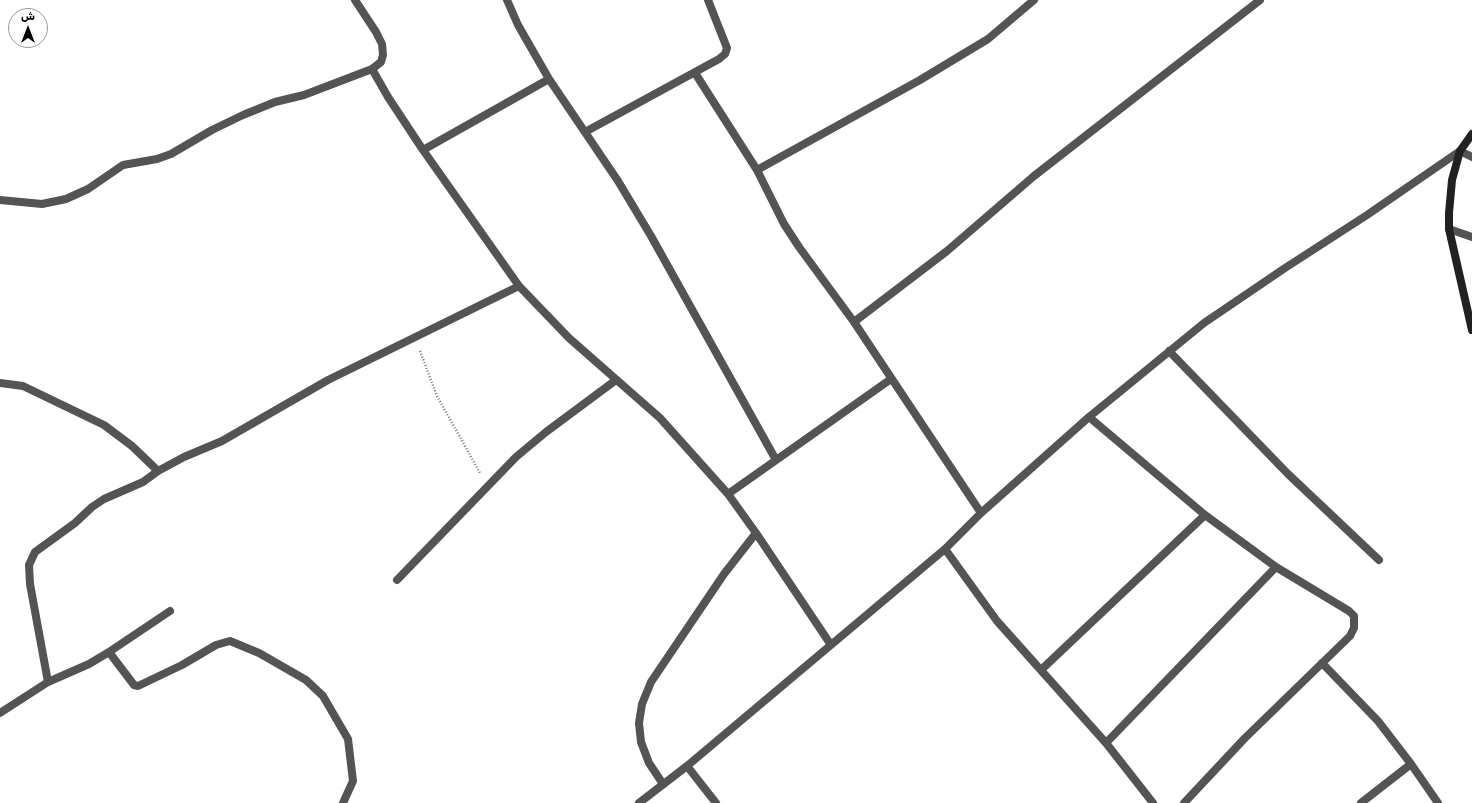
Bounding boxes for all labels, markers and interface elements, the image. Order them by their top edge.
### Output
north arrow [8,8,48,48]
text: ش [21,10,35,23]

